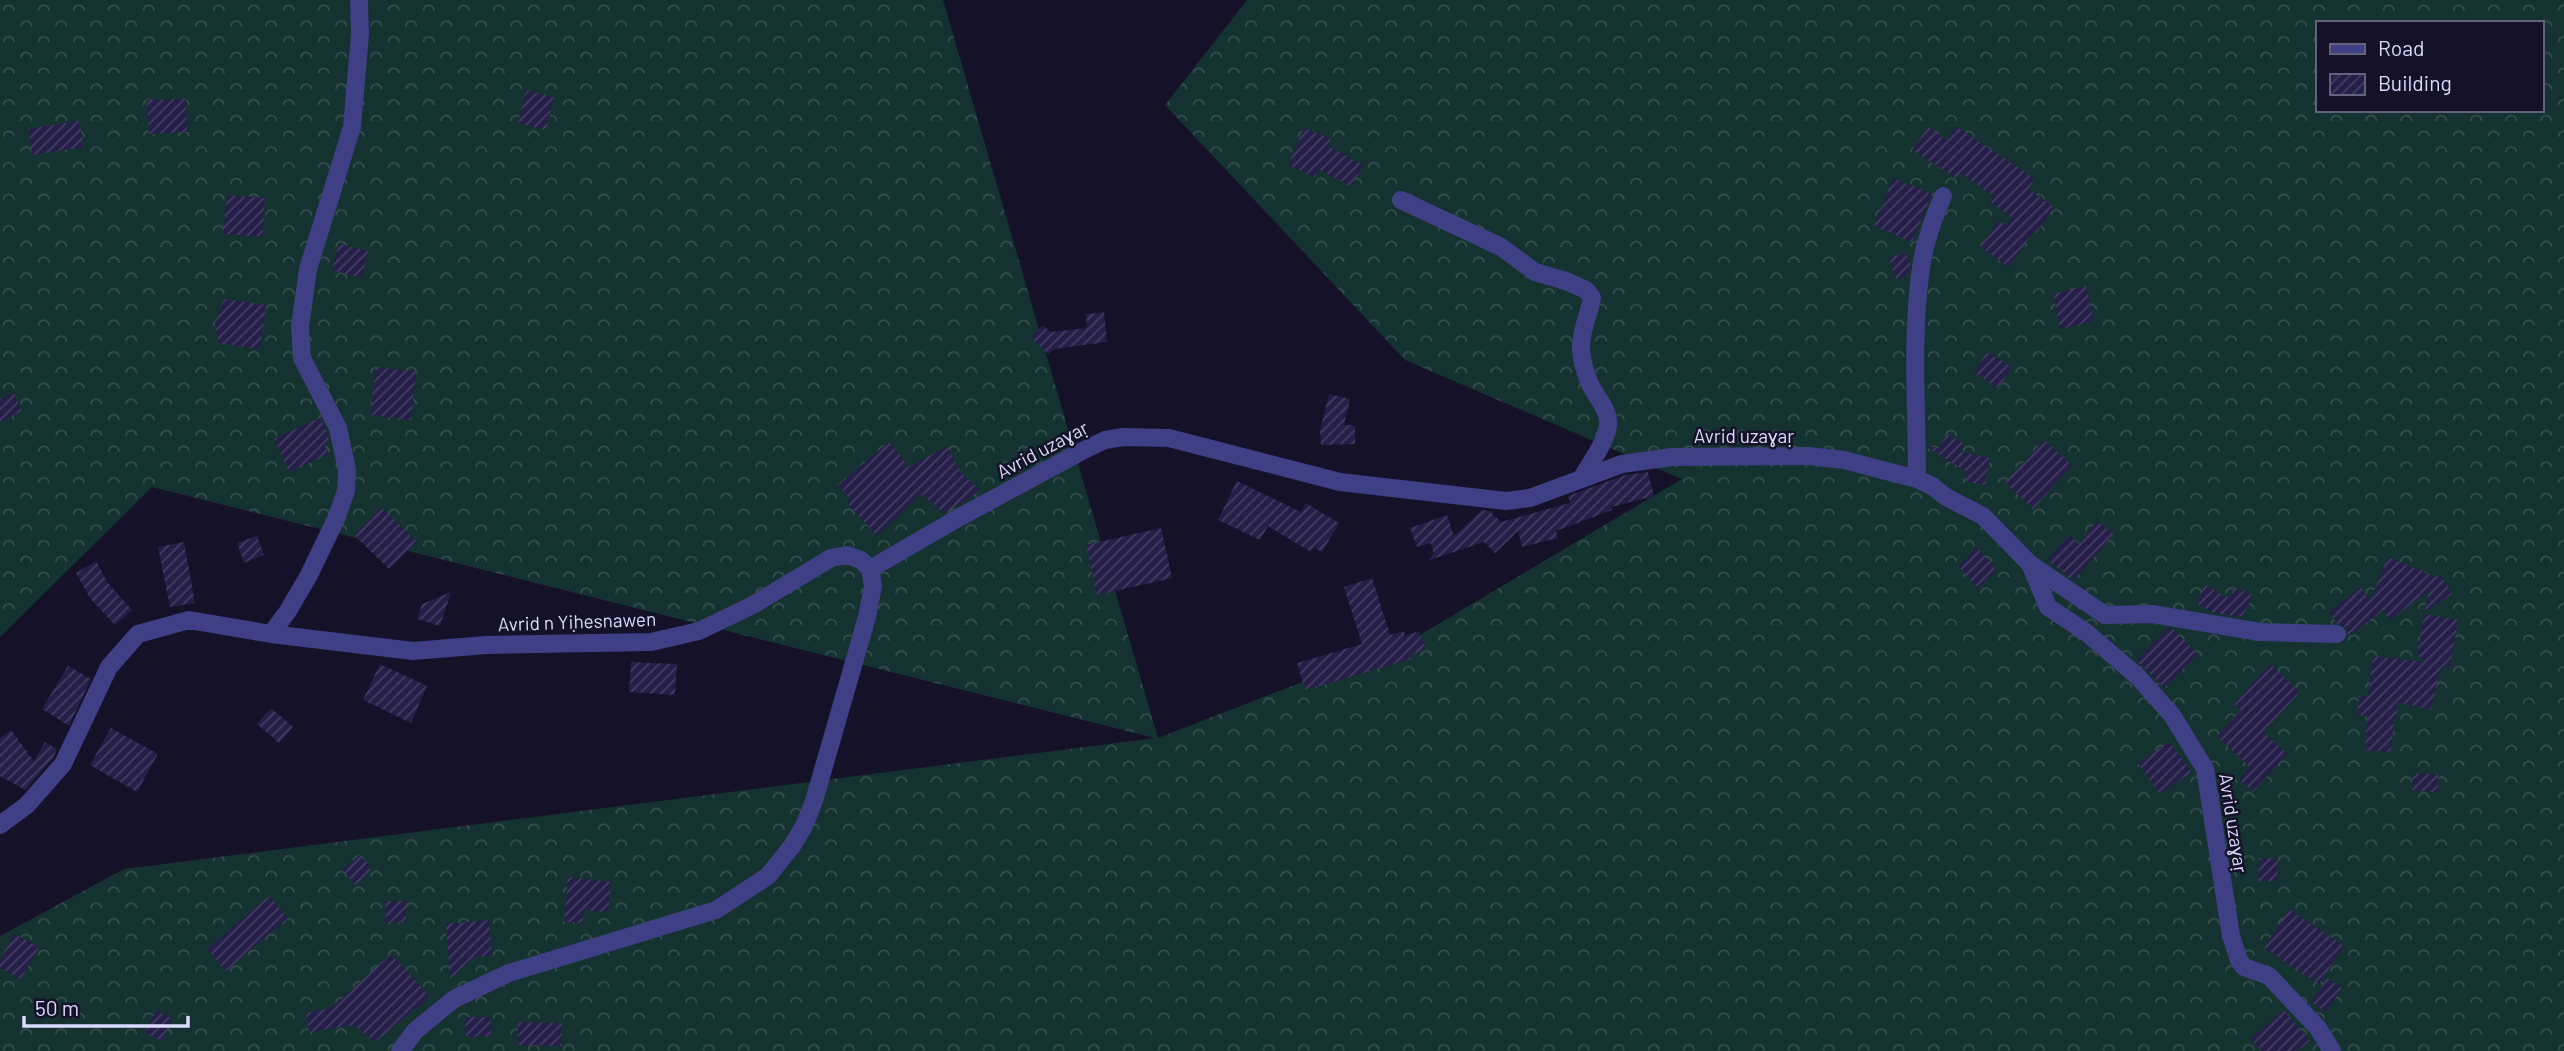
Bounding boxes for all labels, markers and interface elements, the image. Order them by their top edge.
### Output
legend [2316,21,2543,112]
text: Road [2378,35,2424,60]
text: Building [2378,70,2452,95]
street label: Avrid uzaɣaṛ [992,415,1092,483]
street label: Avrid uzaɣaṛ [1694,424,1794,447]
street label: Avrid n Yiḥesnawen [497,607,657,635]
street label: Avrid uzaɣaṛ [2215,772,2253,874]
scale bar [24,984,189,1028]
text: 50 m [35,995,79,1020]

